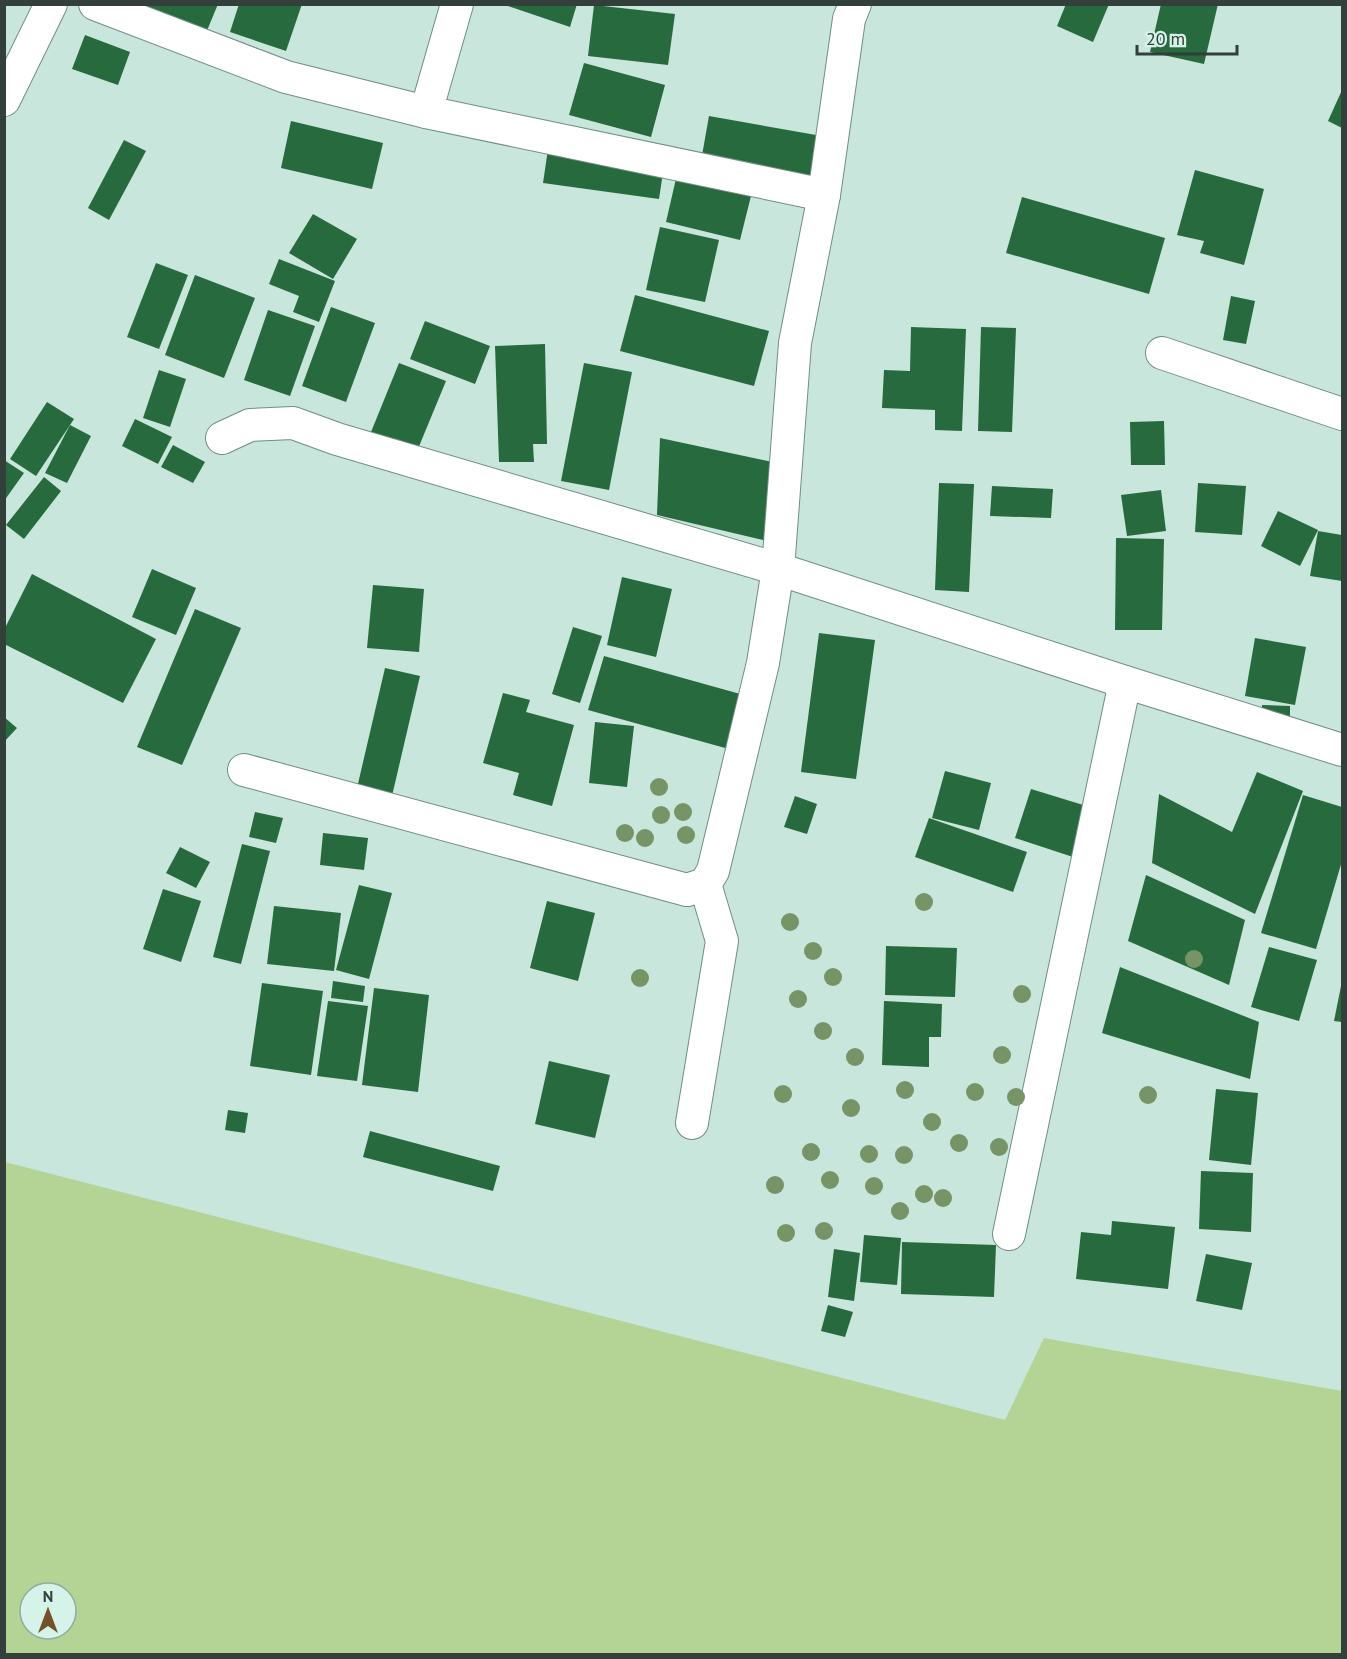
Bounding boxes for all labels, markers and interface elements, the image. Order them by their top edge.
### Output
scale bar [1137,18,1238,56]
text: 20 m [1146,27,1185,50]
north arrow [18,1581,78,1641]
text: N [43,1586,53,1606]

